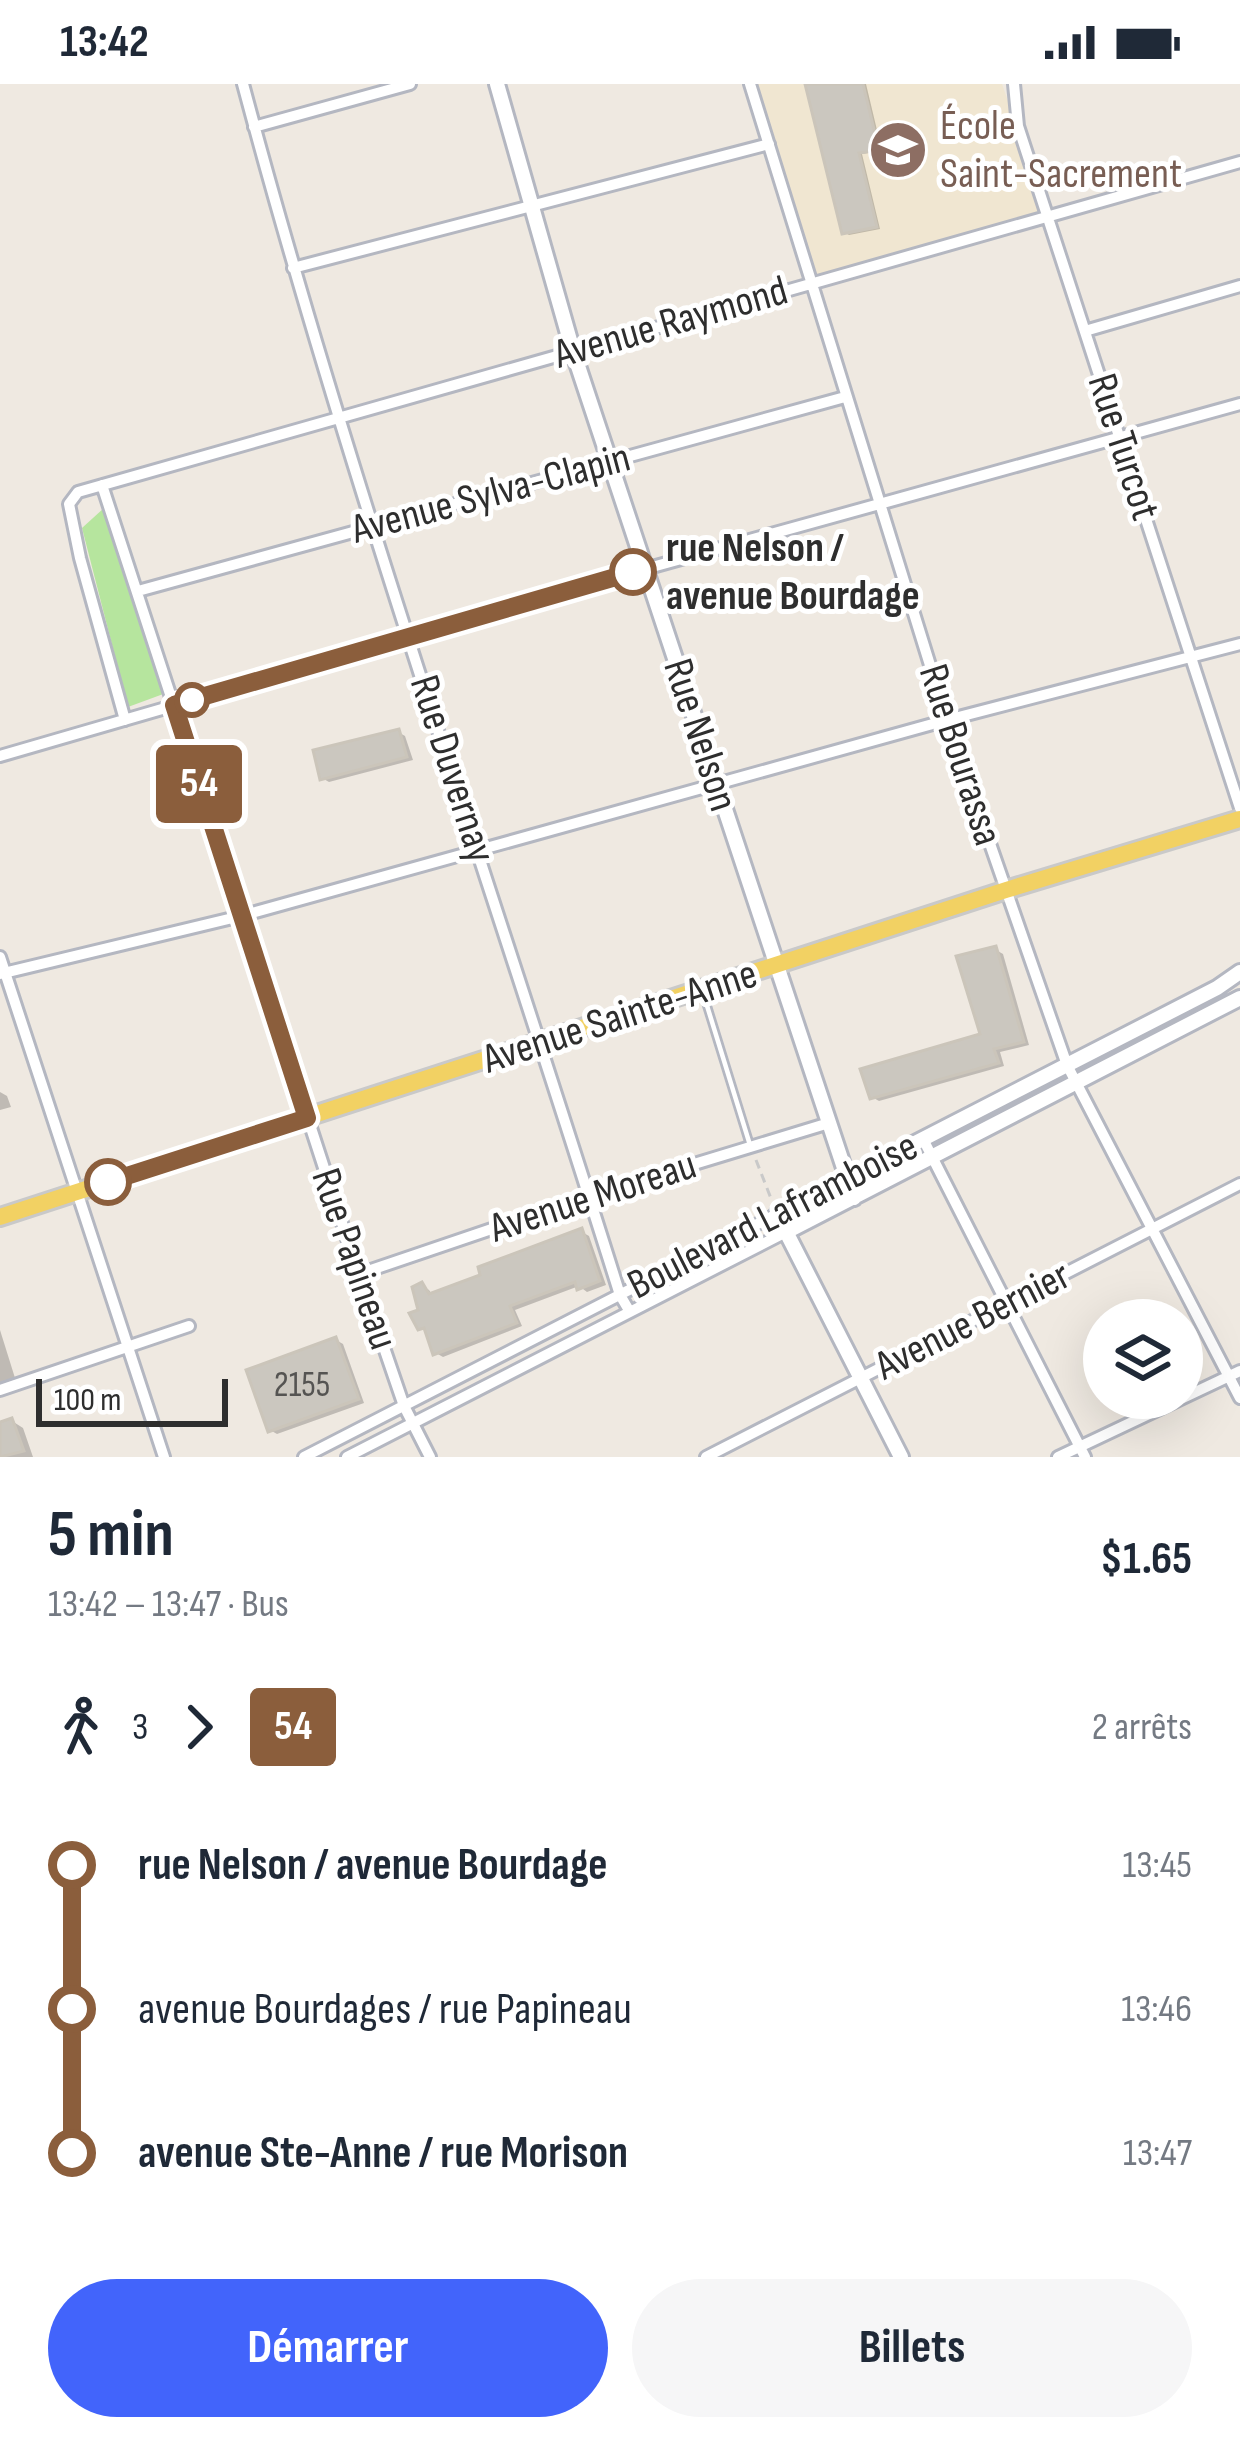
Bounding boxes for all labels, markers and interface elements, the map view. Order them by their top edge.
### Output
text: 13:42 [60,15,149,70]
place label: École Saint-Sacrement [940,101,1182,200]
school or university icon: École Saint-Sacrement [867,119,929,181]
street label: Avenue Raymond [548,265,793,381]
street label: Rue Turcot [1076,368,1170,526]
street label: Avenue Sylva-Clapin [345,432,636,556]
place label: rue Nelson / avenue Bourdage [666,523,920,622]
marker: rue Nelson / avenue Bourdage [611,550,655,594]
street label: Rue Nelson [651,652,749,818]
street label: Rue Bourassa [907,658,1013,852]
street label: Rue Duvernay [398,669,506,869]
unlabelled marker [176,684,208,716]
line badge: 54 [145,745,253,823]
text: 54 [180,758,218,809]
street label: Avenue Sainte-Anne [476,949,763,1086]
street label: Boulevard Laframboise [620,1121,926,1311]
street label: Avenue Moreau [483,1140,703,1255]
unlabelled marker [86,1160,130,1204]
street label: Rue Papineau [299,1162,409,1356]
street label: Avenue Bernier [866,1250,1079,1392]
map controls [1083,1299,1203,1419]
button: layers [1083,1299,1203,1419]
house number: 2155 [274,1364,330,1407]
scale bar [36,1373,228,1426]
text: 100 m [54,1380,121,1420]
text: 5 min [48,1496,174,1575]
text: $1.65 [1100,1532,1192,1587]
text: 13:42 – 13:47 · Bus [48,1581,289,1628]
icon: walk [48,1694,114,1760]
icon: forward [166,1694,232,1760]
text: 54 [274,1701,312,1752]
text: 3 [132,1704,148,1751]
text: 2 arrêts [1092,1704,1192,1751]
text: rue Nelson / avenue Bourdage [138,1838,608,1893]
text: 13:45 [1123,1842,1192,1889]
text: avenue Bourdages / rue Papineau [138,1982,632,2037]
text: 13:46 [1121,1986,1192,2033]
text: avenue Ste-Anne / rue Morison [138,2126,628,2181]
text: 13:47 [1123,2130,1192,2177]
button: Démarrer [48,2279,608,2417]
button: Billets [632,2279,1192,2417]

